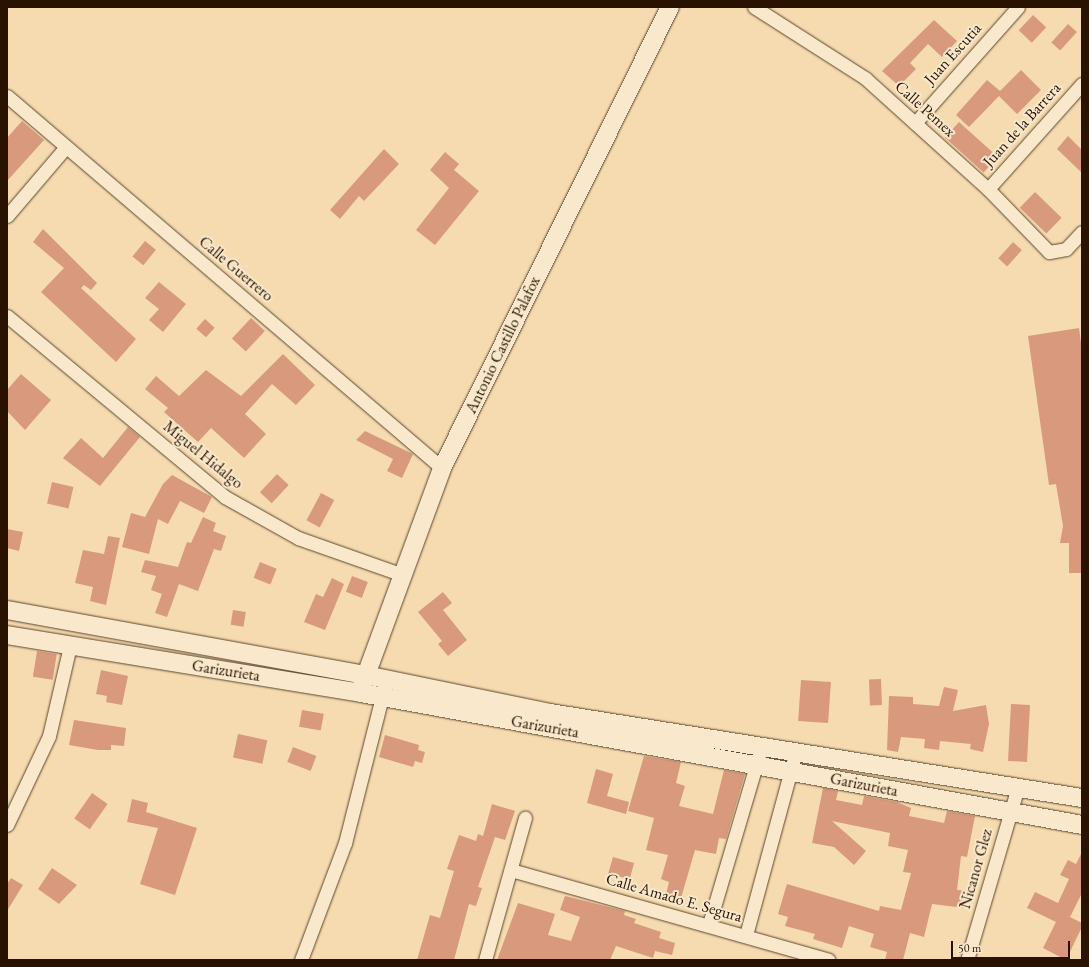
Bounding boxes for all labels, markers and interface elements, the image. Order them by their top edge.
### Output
street label: Juan Escutia [920,19,986,89]
street label: Calle Pemex [891,77,959,141]
street label: Juan de la Barrera [979,79,1065,171]
street label: Calle Guerrero [195,232,277,306]
street label: Antonio Castillo Palafox [461,273,545,417]
street label: Miguel Hidalgo [159,417,247,493]
street label: Garizurieta [191,656,261,686]
street label: Garizurieta [510,712,580,742]
street label: Garizurieta [828,769,900,801]
street label: Nicanor Glez [955,827,997,911]
street label: Calle Amado E. Segura [604,869,744,927]
scale bar [953,933,1072,959]
text: 50 m [958,940,981,956]

